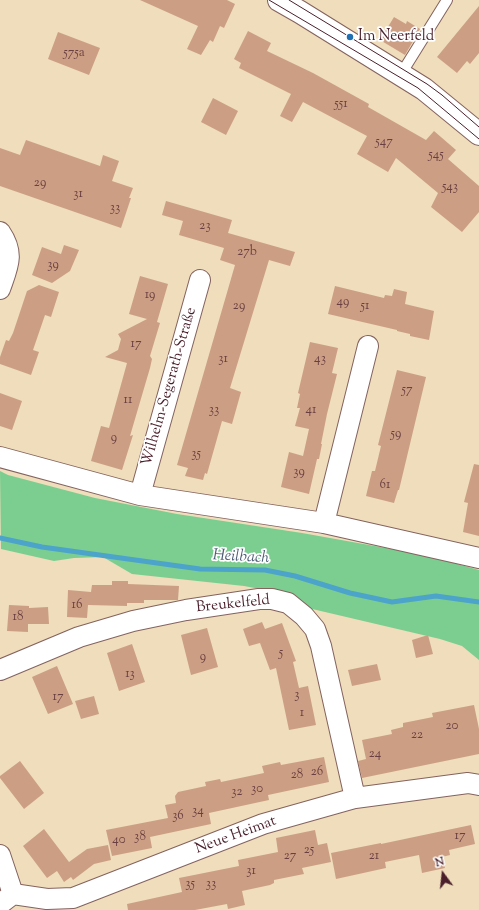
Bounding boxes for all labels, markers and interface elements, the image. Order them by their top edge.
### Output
place label: Im Neerfeld [358,28,434,46]
marker: Im Neerfeld [345,32,355,42]
house number: 575a [63,46,85,62]
house number: 551 [334,97,348,113]
house number: 547 [375,135,393,151]
house number: 545 [428,148,444,164]
house number: 29 [34,176,46,192]
house number: 543 [442,180,458,196]
house number: 31 [73,187,83,203]
house number: 33 [110,201,120,217]
house number: 23 [199,219,211,235]
house number: 27b [237,245,257,261]
house number: 39 [47,258,59,274]
house number: 19 [145,288,155,304]
house number: 49 [337,295,349,311]
house number: 29 [233,299,245,315]
house number: 51 [361,299,369,315]
street label: Wilhelm-Segerath-Straße [139,306,201,468]
house number: 17 [131,337,141,353]
house number: 31 [218,352,228,368]
house number: 43 [314,352,326,368]
house number: 57 [402,383,412,399]
house number: 11 [124,393,132,409]
house number: 33 [209,403,219,419]
house number: 41 [306,403,316,419]
house number: 59 [391,427,401,443]
house number: 9 [111,431,117,447]
house number: 35 [191,447,201,463]
house number: 39 [293,465,305,481]
house number: 61 [380,478,390,494]
water label: Heilbach [212,547,270,569]
street label: Breukelfeld [195,592,271,618]
house number: 16 [72,598,82,614]
house number: 18 [13,610,23,626]
house number: 5 [279,646,283,662]
house number: 9 [200,650,206,666]
house number: 13 [125,667,135,683]
house number: 3 [294,688,300,704]
house number: 17 [53,690,63,706]
house number: 1 [300,706,304,722]
house number: 20 [446,719,458,735]
house number: 22 [411,728,423,744]
house number: 24 [369,747,381,763]
house number: 26 [311,765,323,781]
house number: 28 [291,768,303,784]
house number: 30 [251,782,263,798]
house number: 32 [231,785,243,801]
house number: 34 [192,804,204,820]
house number: 36 [172,809,184,825]
street label: Neue Heimat [193,813,279,859]
house number: 17 [455,829,465,845]
house number: 38 [134,830,146,846]
house number: 40 [112,833,126,849]
house number: 25 [304,843,314,859]
house number: 27 [284,849,296,865]
house number: 21 [369,849,379,865]
north arrow [423,854,463,894]
text: N [434,854,446,871]
house number: 31 [246,864,256,880]
house number: 35 [185,877,195,893]
house number: 33 [206,877,216,893]

